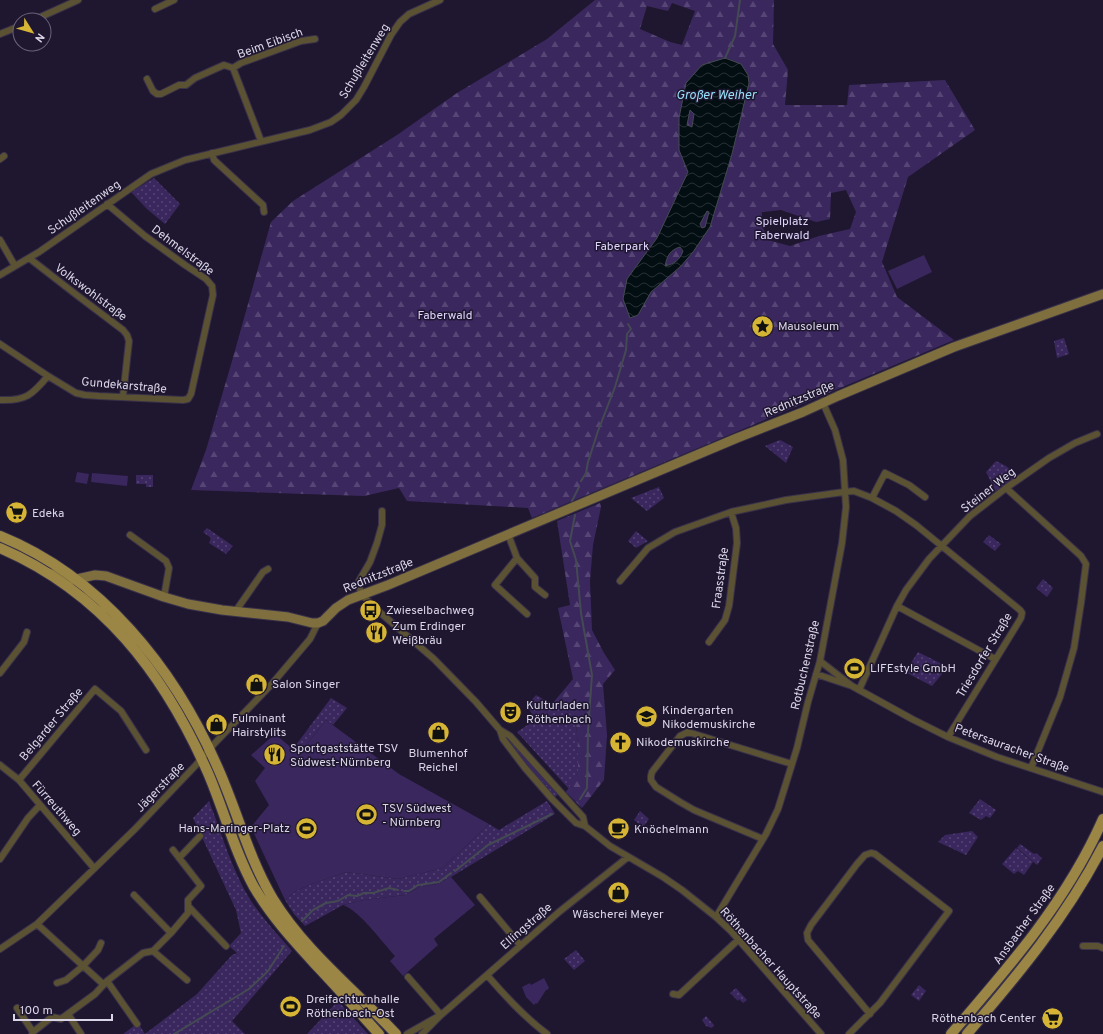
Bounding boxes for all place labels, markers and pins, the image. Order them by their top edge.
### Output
place icon: Mausoleum [750,313,776,339]
place label: Mausoleum [778,319,839,335]
supermarket icon: Edeka [4,500,30,526]
place label: Edeka [32,506,64,522]
bus stop icon: Zwieselbachweg [357,597,383,623]
place label: Zwieselbachweg [386,603,474,619]
place label: Zum Erdinger Weißbräu [392,619,466,649]
restaurant icon: Zum Erdinger Weißbräu [363,620,389,646]
sports icon: LIFEstyle GmbH [841,655,867,681]
place label: LIFEstyle GmbH [870,661,956,677]
shop icon: Salon Singer [243,671,269,697]
place label: Salon Singer [272,677,340,693]
place label: Kulturladen Röthenbach [526,698,591,728]
theatre icon: Kulturladen Röthenbach [497,699,523,725]
place label: Kindergarten Nikodemuskirche [662,703,756,733]
school or university icon: Kindergarten Nikodemuskirche [634,704,660,730]
place label: Fulminant Hairstylits [232,711,286,741]
shop icon: Fulminant Hairstylits [203,712,229,738]
shop icon: Blumenhof Reichel [425,719,451,745]
church icon: Nikodemuskirche [608,729,634,755]
place label: Nikodemuskirche [636,735,730,751]
place label: Sportgaststätte TSV Südwest-Nürnberg [290,741,399,771]
restaurant icon: Sportgaststätte TSV Südwest-Nürnberg [261,742,287,768]
place label: Blumenhof Reichel [408,746,468,776]
place label: TSV Südwest - Nürnberg [382,801,451,831]
sports icon: TSV Südwest - Nürnberg [353,802,379,828]
sports icon: Hans-Maringer-Platz [293,815,319,841]
cafe icon: Knöchelmann [606,816,632,842]
place label: Hans-Maringer-Platz [178,821,290,837]
place label: Knöchelmann [634,822,709,838]
shop icon: Wäscherei Meyer [605,880,631,906]
place label: Wäscherei Meyer [572,907,664,923]
place label: Dreifachturnhalle Röthenbach-Ost [306,992,399,1022]
sports icon: Dreifachturnhalle Röthenbach-Ost [278,993,304,1019]
supermarket icon: Röthenbach Center [1039,1005,1065,1031]
place label: Röthenbach Center [931,1011,1036,1027]

